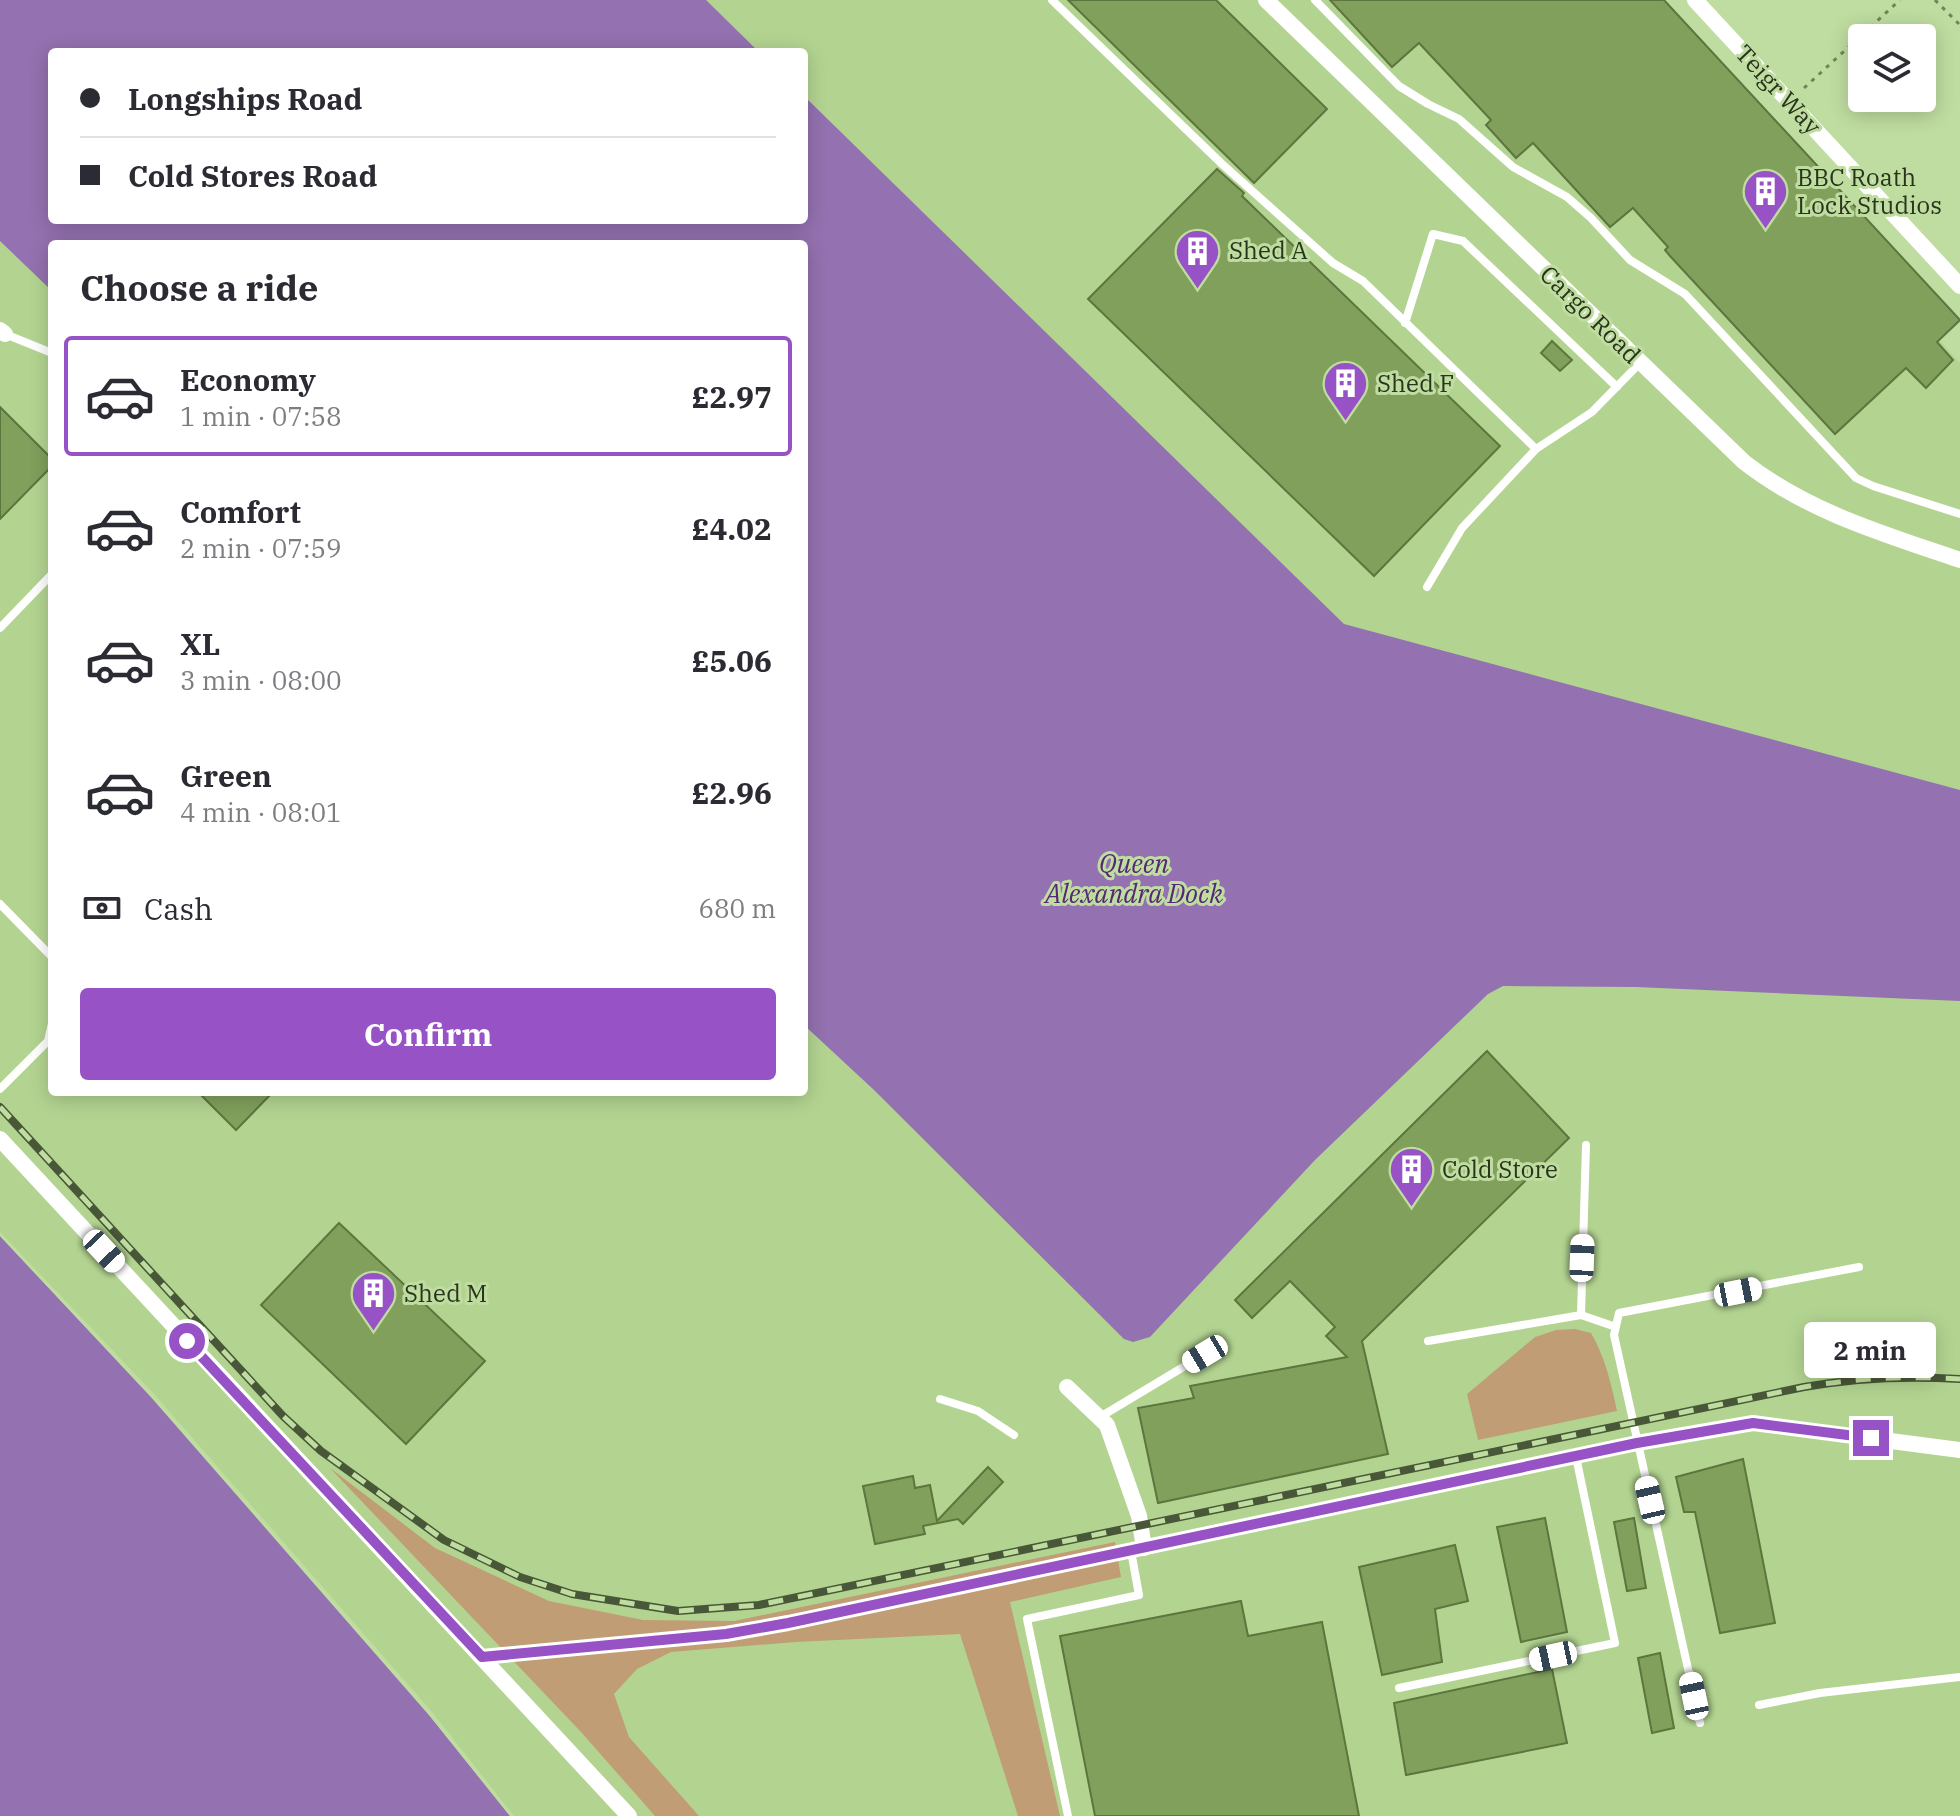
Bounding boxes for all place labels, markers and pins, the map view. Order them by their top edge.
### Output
place label: BBC Roath Lock Studios [1797,161,1942,221]
building icon: BBC Roath Lock Studios [1742,168,1790,231]
building icon: Shed A [1174,227,1222,290]
place label: Shed A [1229,234,1308,266]
building icon: Shed F [1322,360,1370,423]
place label: Shed F [1377,367,1454,399]
building icon: Cold Store [1387,1146,1435,1209]
place label: Cold Store [1442,1153,1558,1185]
building icon: Shed M [349,1270,397,1333]
place label: Shed M [404,1277,487,1309]

